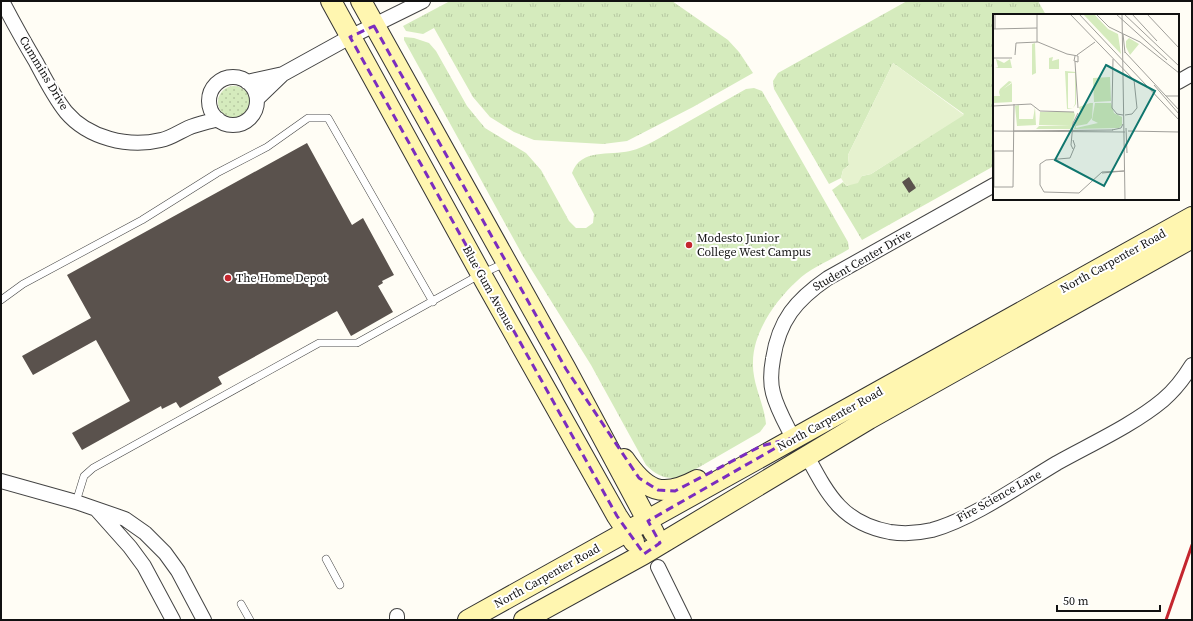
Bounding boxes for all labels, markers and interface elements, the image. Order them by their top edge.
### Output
inset map [993,14,1179,200]
street label: Cummins Drive [16,33,72,113]
street label: Student Center Drive [810,225,914,295]
street label: North Carpenter Road [1057,225,1169,297]
place label: Modesto Junior College West Campus [697,230,811,260]
marker: Modesto Junior College West Campus [684,240,694,250]
street label: Blue Gum Avenue [459,243,519,333]
place label: The Home Depot [236,270,327,286]
marker: The Home Depot [223,273,233,283]
street label: North Carpenter Road [774,383,886,455]
street label: Fire Science Lane [954,466,1044,526]
street label: North Carpenter Road [491,540,603,612]
scale bar [1057,587,1160,613]
text: 50 m [1063,593,1089,609]

